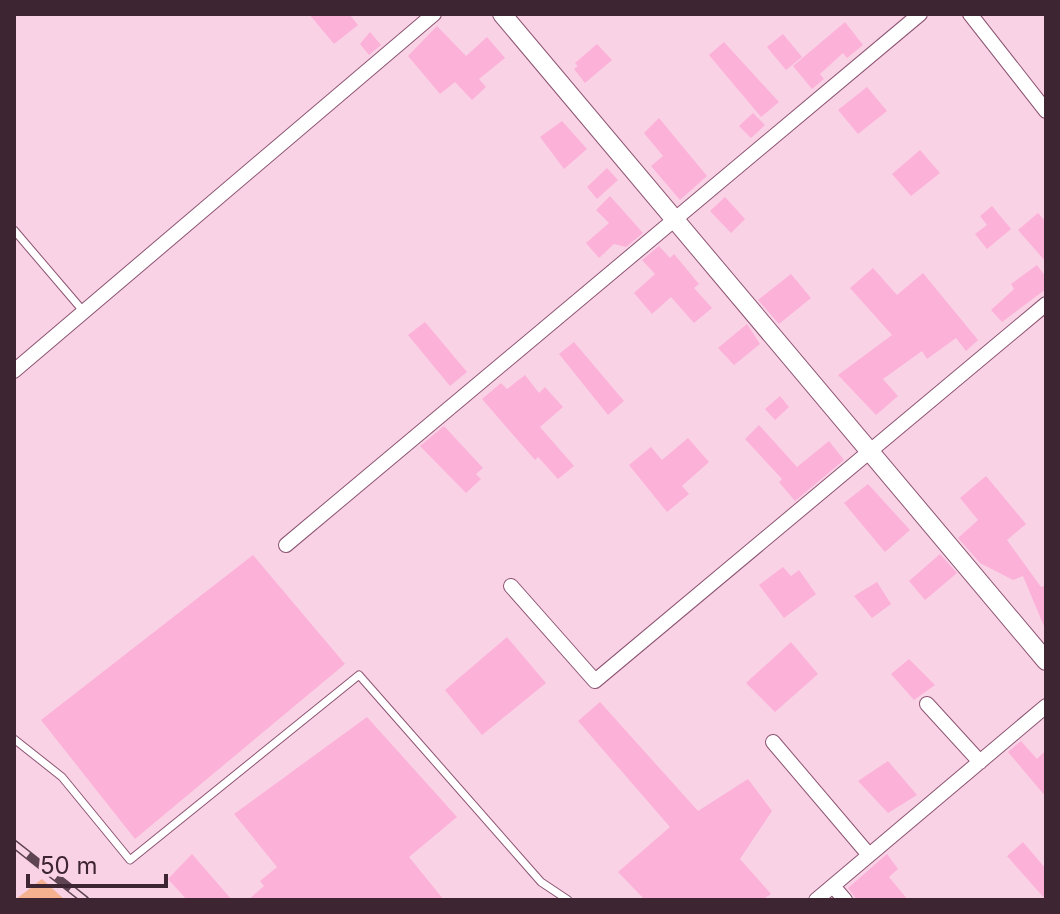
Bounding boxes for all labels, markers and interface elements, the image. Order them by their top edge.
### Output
scale bar [28,838,166,888]
text: 50 m [40,851,98,880]

